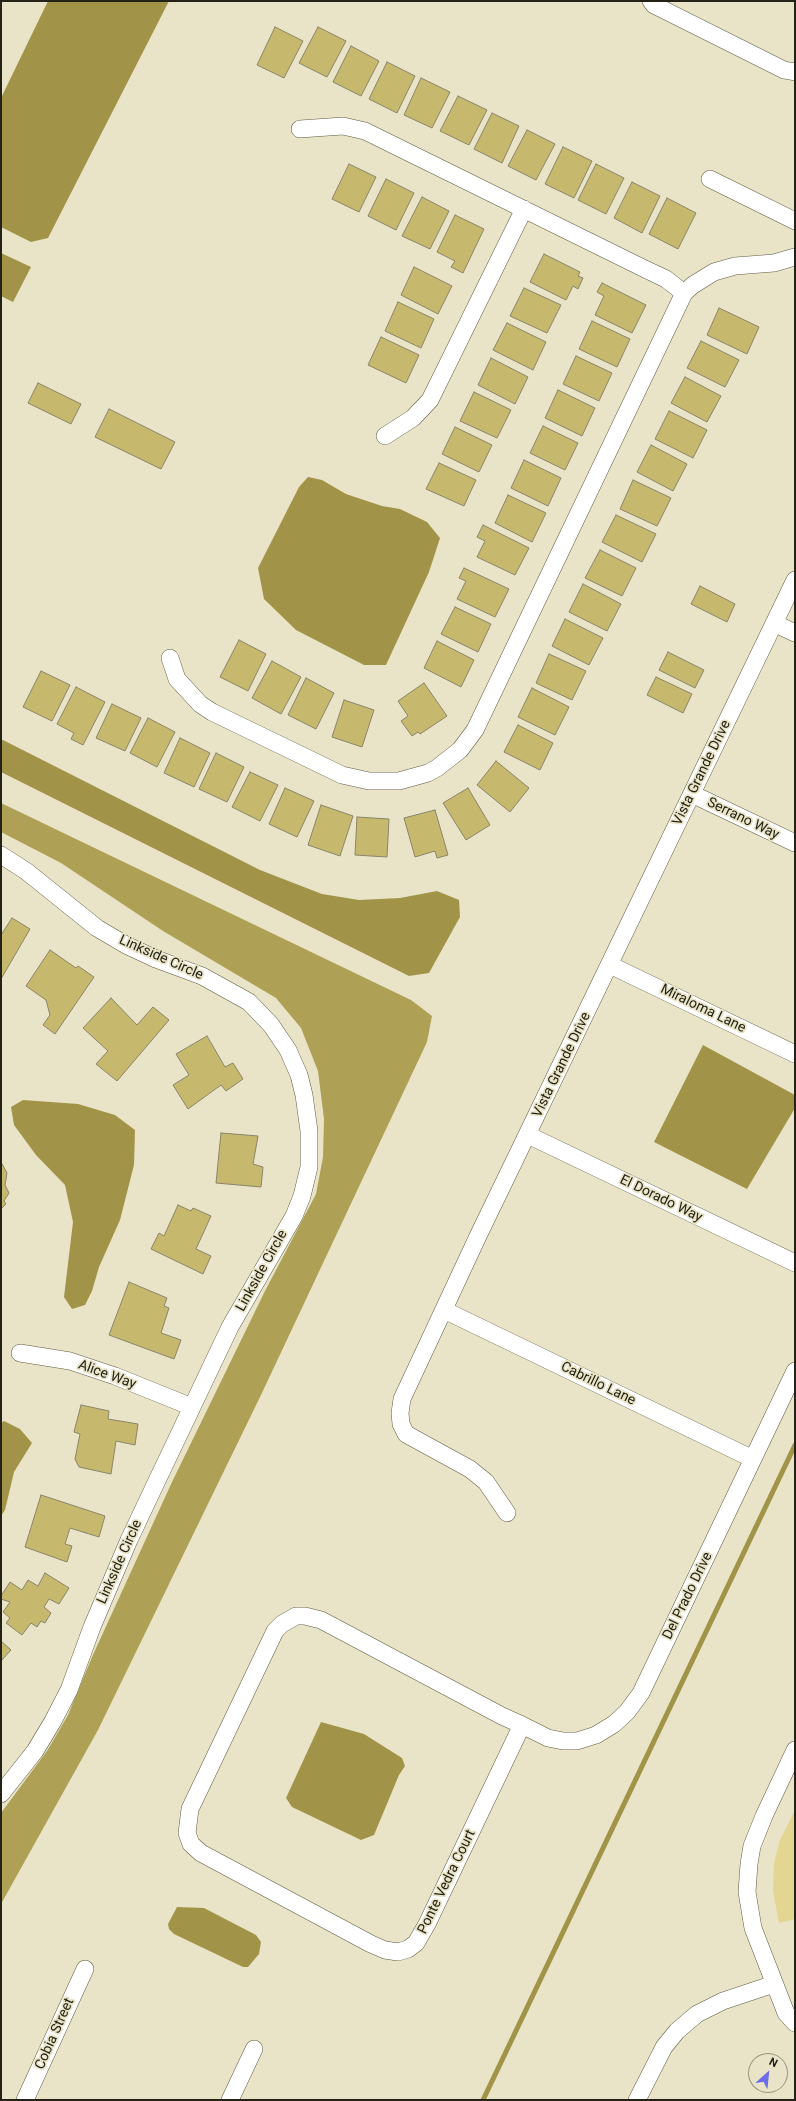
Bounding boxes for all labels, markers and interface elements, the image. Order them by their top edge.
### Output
street label: Vista Grande Drive [669,718,735,828]
street label: Serrano Way [704,794,782,844]
street label: Linkside Circle [116,932,206,984]
street label: Miraloma Lane [658,981,748,1037]
street label: Vista Grande Drive [529,1010,595,1120]
street label: El Dorado Way [617,1172,705,1226]
street label: Linkside Circle [233,1227,291,1315]
street label: Alice Way [76,1357,138,1393]
street label: Cabrillo Lane [558,1359,638,1409]
street label: Linkside Circle [94,1517,146,1607]
street label: Del Prado Drive [660,1550,716,1642]
street label: Ponte Vedra Court [414,1827,480,1937]
street label: Cobia Street [32,1996,78,2072]
north arrow [748,2053,788,2093]
text: N [767,2055,780,2070]

